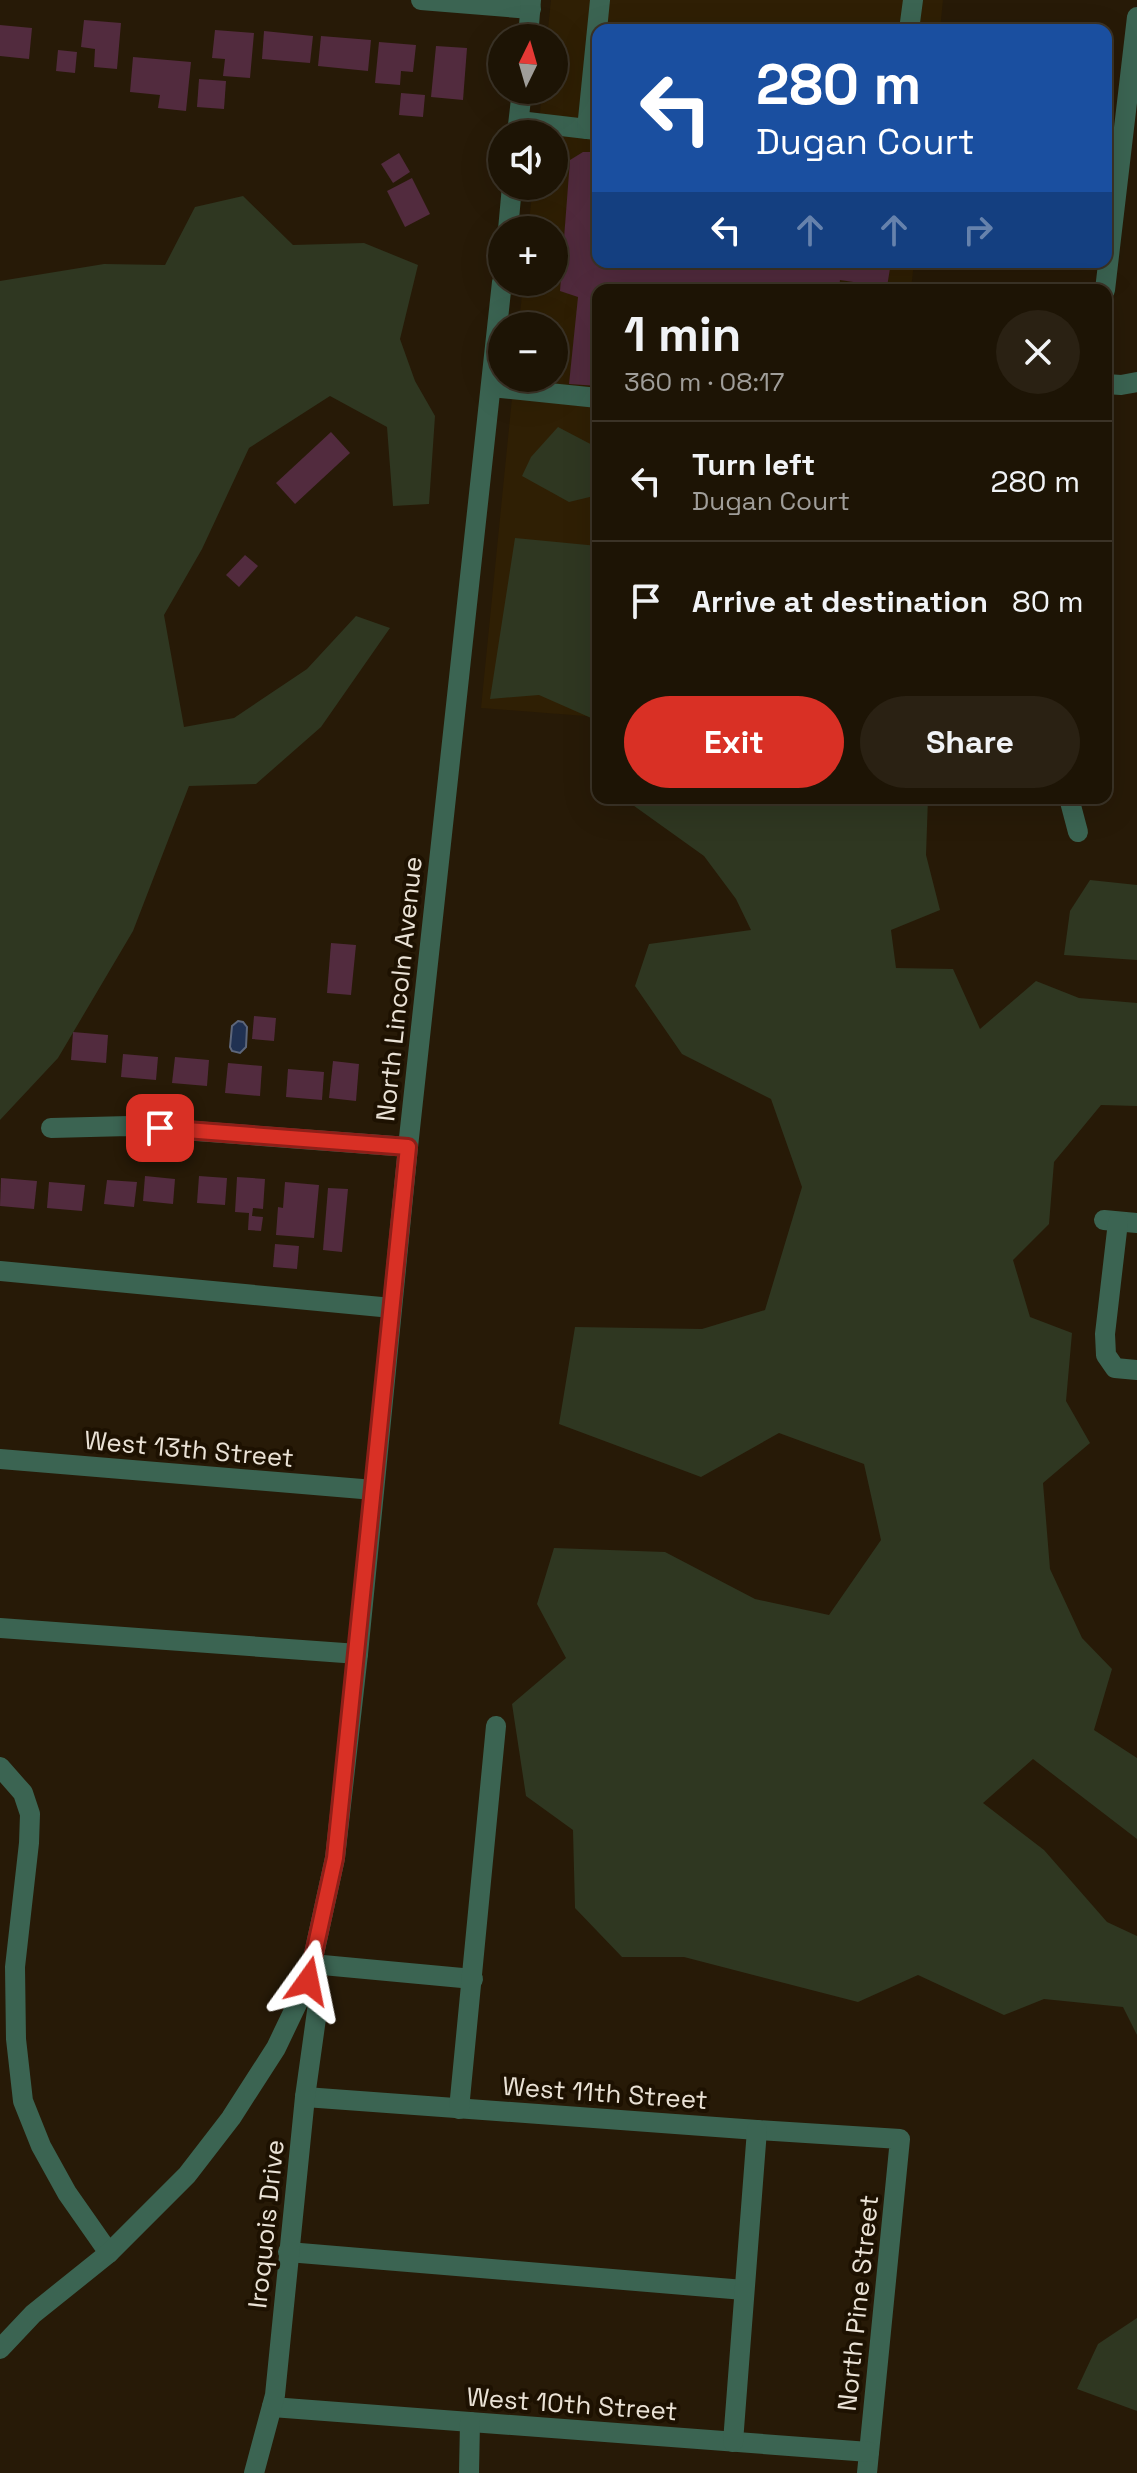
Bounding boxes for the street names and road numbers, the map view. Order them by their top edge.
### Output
street label: North Lincoln Avenue [368,855,430,1123]
street label: West 13th Street [83,1423,295,1475]
street label: West 11th Street [501,2069,709,2117]
street label: Iroquois Drive [240,2138,292,2310]
street label: North Pine Street [830,2193,886,2413]
street label: West 10th Street [465,2380,679,2428]

